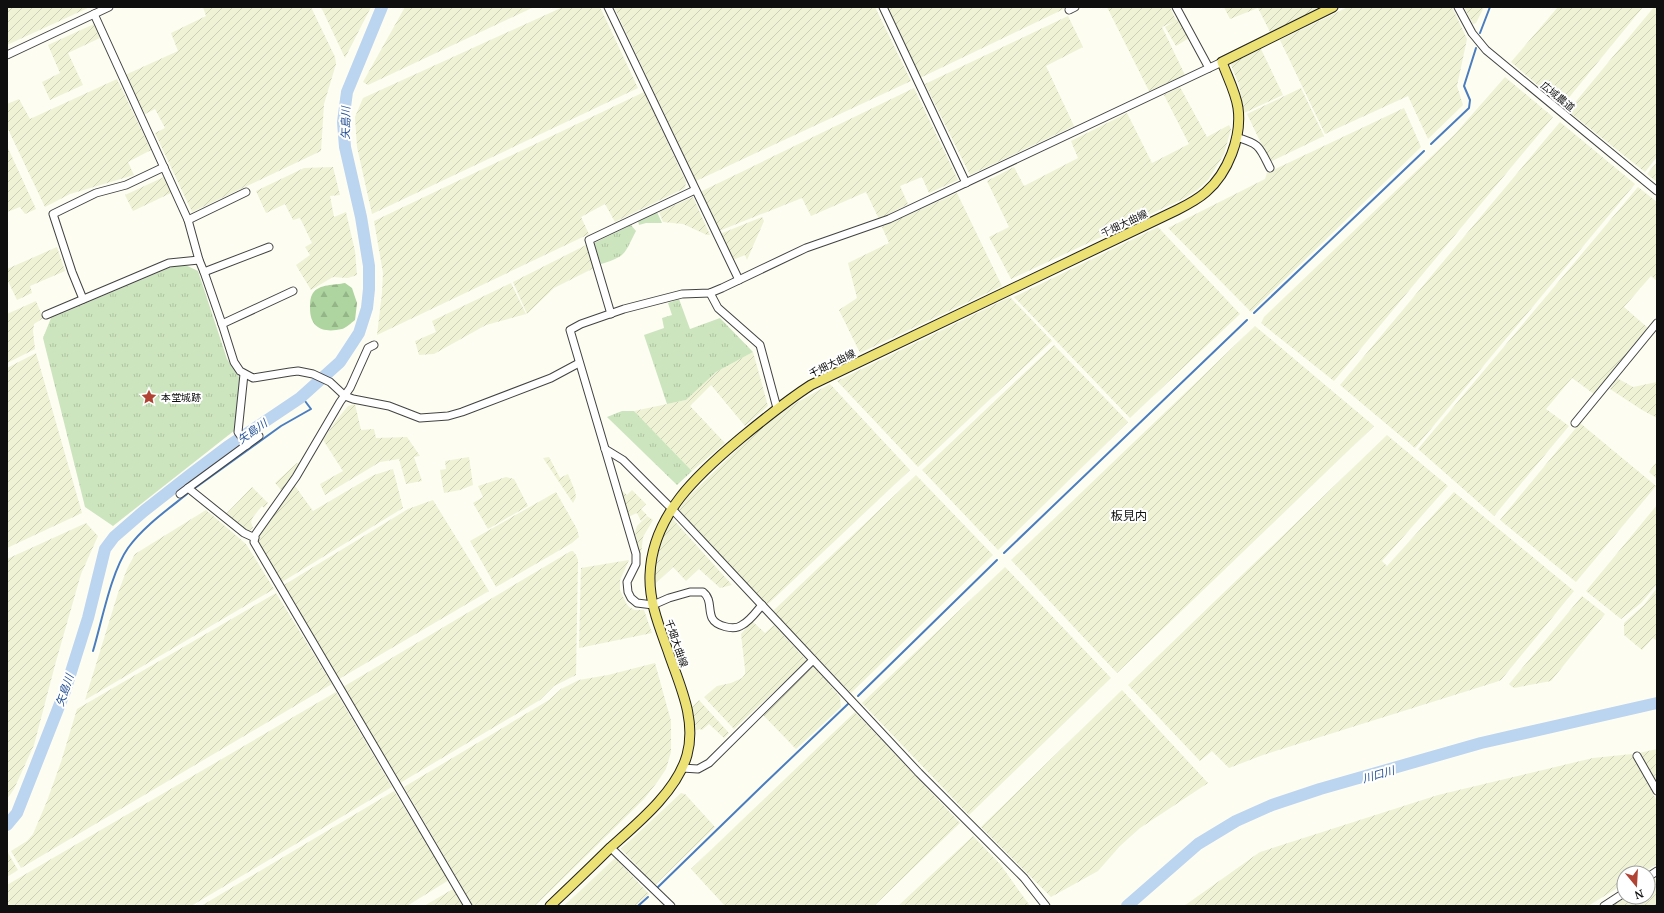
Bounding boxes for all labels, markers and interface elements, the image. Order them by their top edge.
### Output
street label: 広域農道 [1538,78,1578,114]
water label: 矢島川 [337,105,353,140]
street label: 千畑大曲線 [1098,206,1150,240]
street label: 千畑大曲線 [806,346,858,380]
place icon: 本堂城跡 [140,388,158,406]
place label: 本堂城跡 [161,390,201,404]
water label: 矢島川 [234,415,271,447]
district label: 板見内 [1111,507,1147,524]
street label: 千畑大曲線 [662,617,692,669]
water label: 矢島川 [52,671,77,708]
water label: 川口川 [1360,762,1397,786]
north arrow [1616,865,1656,905]
text: N [1632,887,1646,904]

